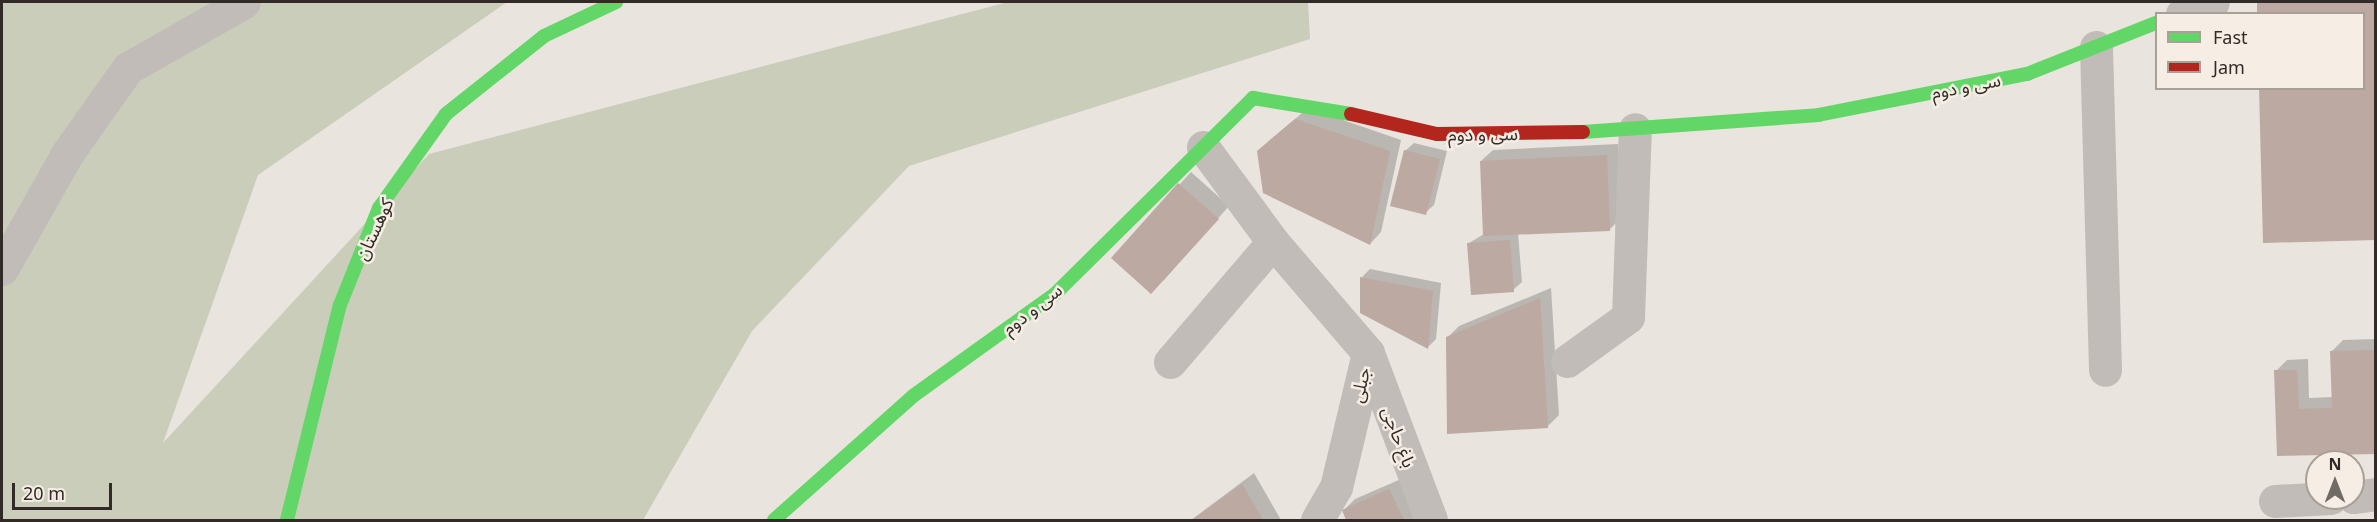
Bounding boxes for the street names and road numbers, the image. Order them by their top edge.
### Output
street label: سی و دوم [1930,69,2002,103]
street label: سی و دوم [1448,123,1518,145]
street label: کوهستان [350,195,398,263]
street label: سی و دوم [998,279,1066,339]
street label: جبلی [1345,365,1375,405]
street label: باغ حاجی [1378,403,1420,471]

